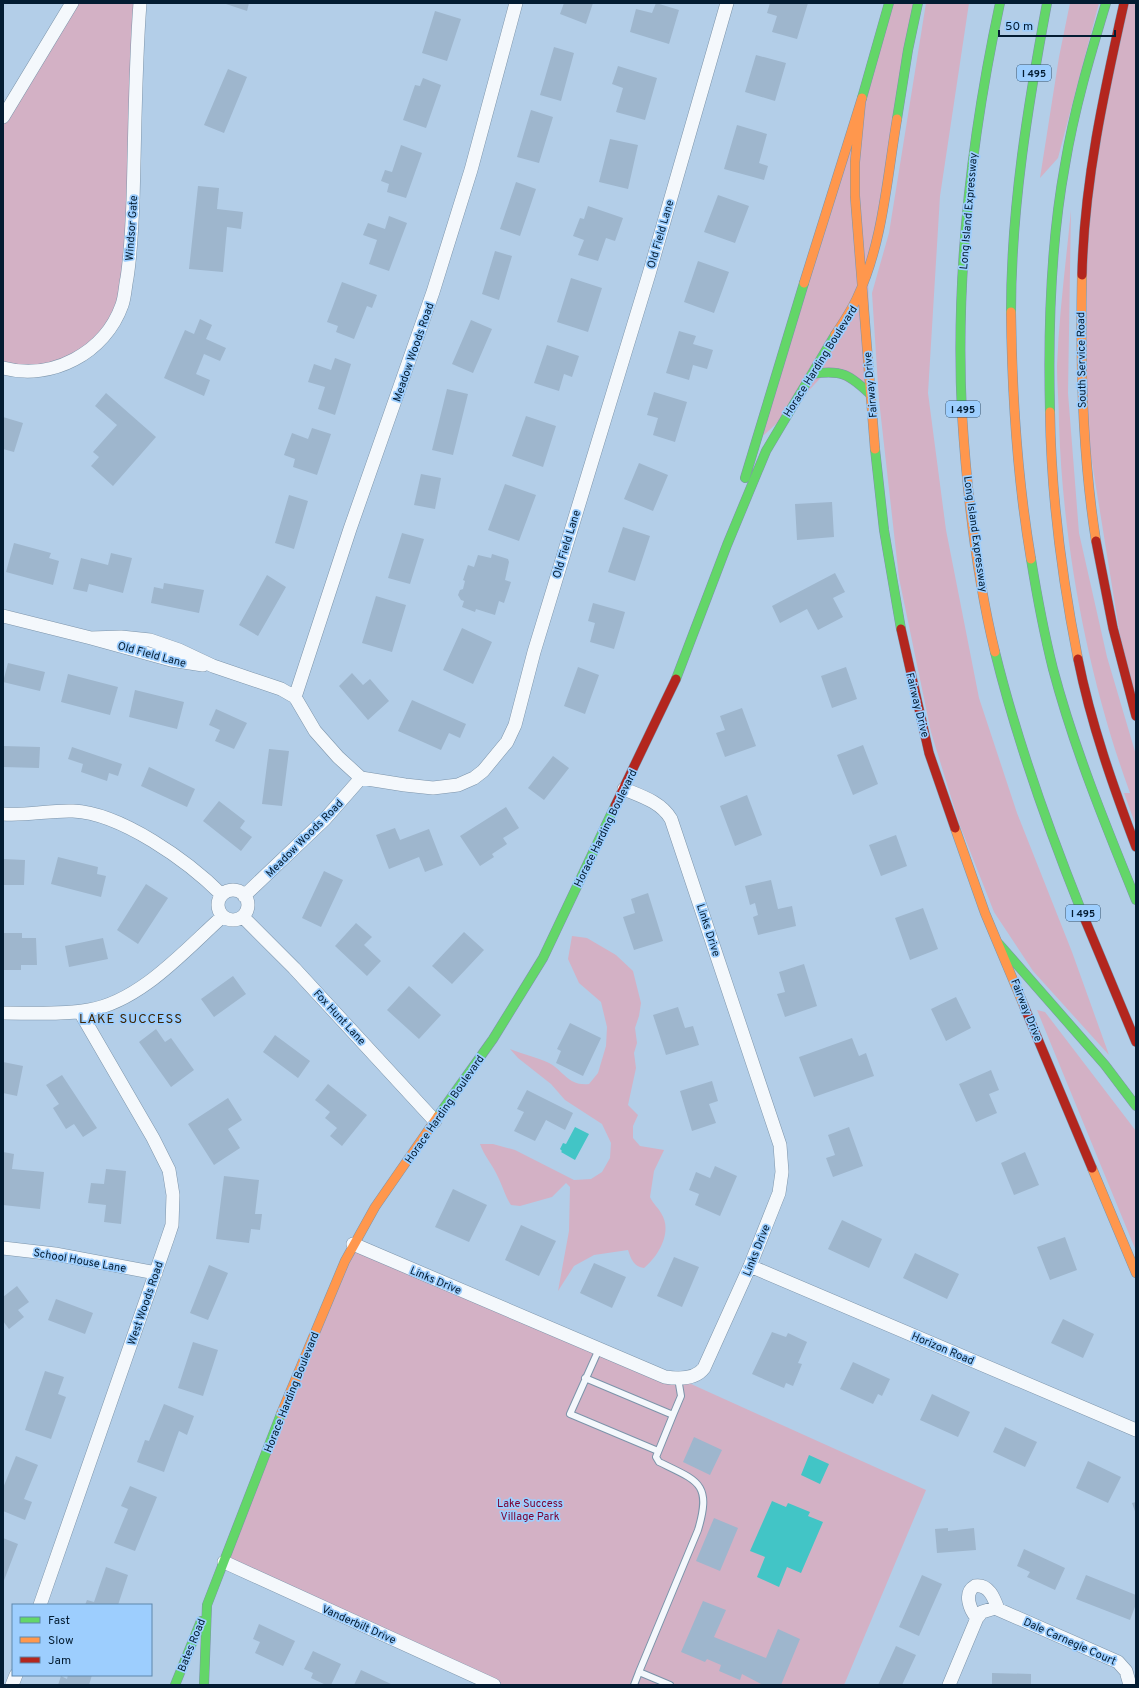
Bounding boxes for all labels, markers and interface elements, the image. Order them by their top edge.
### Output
scale bar [999,12,1115,38]
text: 50 m [1005,19,1033,35]
road number: I 495 [1017,65,1051,81]
street label: Long Island Expressway [957,152,981,270]
street label: Windsor Gate [123,195,141,261]
street label: Old Field Lane [645,198,677,270]
street label: Meadow Woods Road [390,301,438,404]
street label: Horace Harding Boulevard [781,303,861,420]
street label: South Service Road [1074,312,1090,408]
street label: Fairway Drive [861,351,881,418]
road number: I 495 [946,401,980,417]
street label: Long Island Expressway [960,475,990,593]
street label: Old Field Lane [550,508,584,580]
street label: Old Field Lane [116,639,188,671]
street label: Fairway Drive [902,671,932,739]
street label: Horace Harding Boulevard [571,767,640,890]
street label: Meadow Woods Road [263,797,346,880]
street label: Links Drive [693,902,723,958]
road number: I 495 [1066,905,1100,921]
street label: Fairway Drive [1007,977,1045,1044]
street label: Fox Hunt Lane [310,987,369,1048]
district label: LAKE SUCCESS [79,1012,183,1028]
street label: Horace Harding Boulevard [402,1053,488,1166]
street label: Links Drive [740,1222,774,1278]
street label: School House Lane [32,1246,127,1276]
street label: West Woods Road [125,1260,167,1347]
street label: Links Drive [408,1264,464,1298]
street label: Horizon Road [909,1329,976,1368]
street label: Horace Harding Boulevard [261,1330,323,1455]
park label: Lake Success Village Park [497,1497,563,1524]
street label: Vanderbilt Drive [319,1602,398,1648]
legend [12,1604,152,1676]
text: Fast [48,1613,70,1629]
street label: Dale Carnegie Court [1021,1615,1118,1669]
street label: Bates Road [175,1617,209,1674]
text: Slow [48,1633,74,1649]
text: Jam [48,1653,71,1669]

